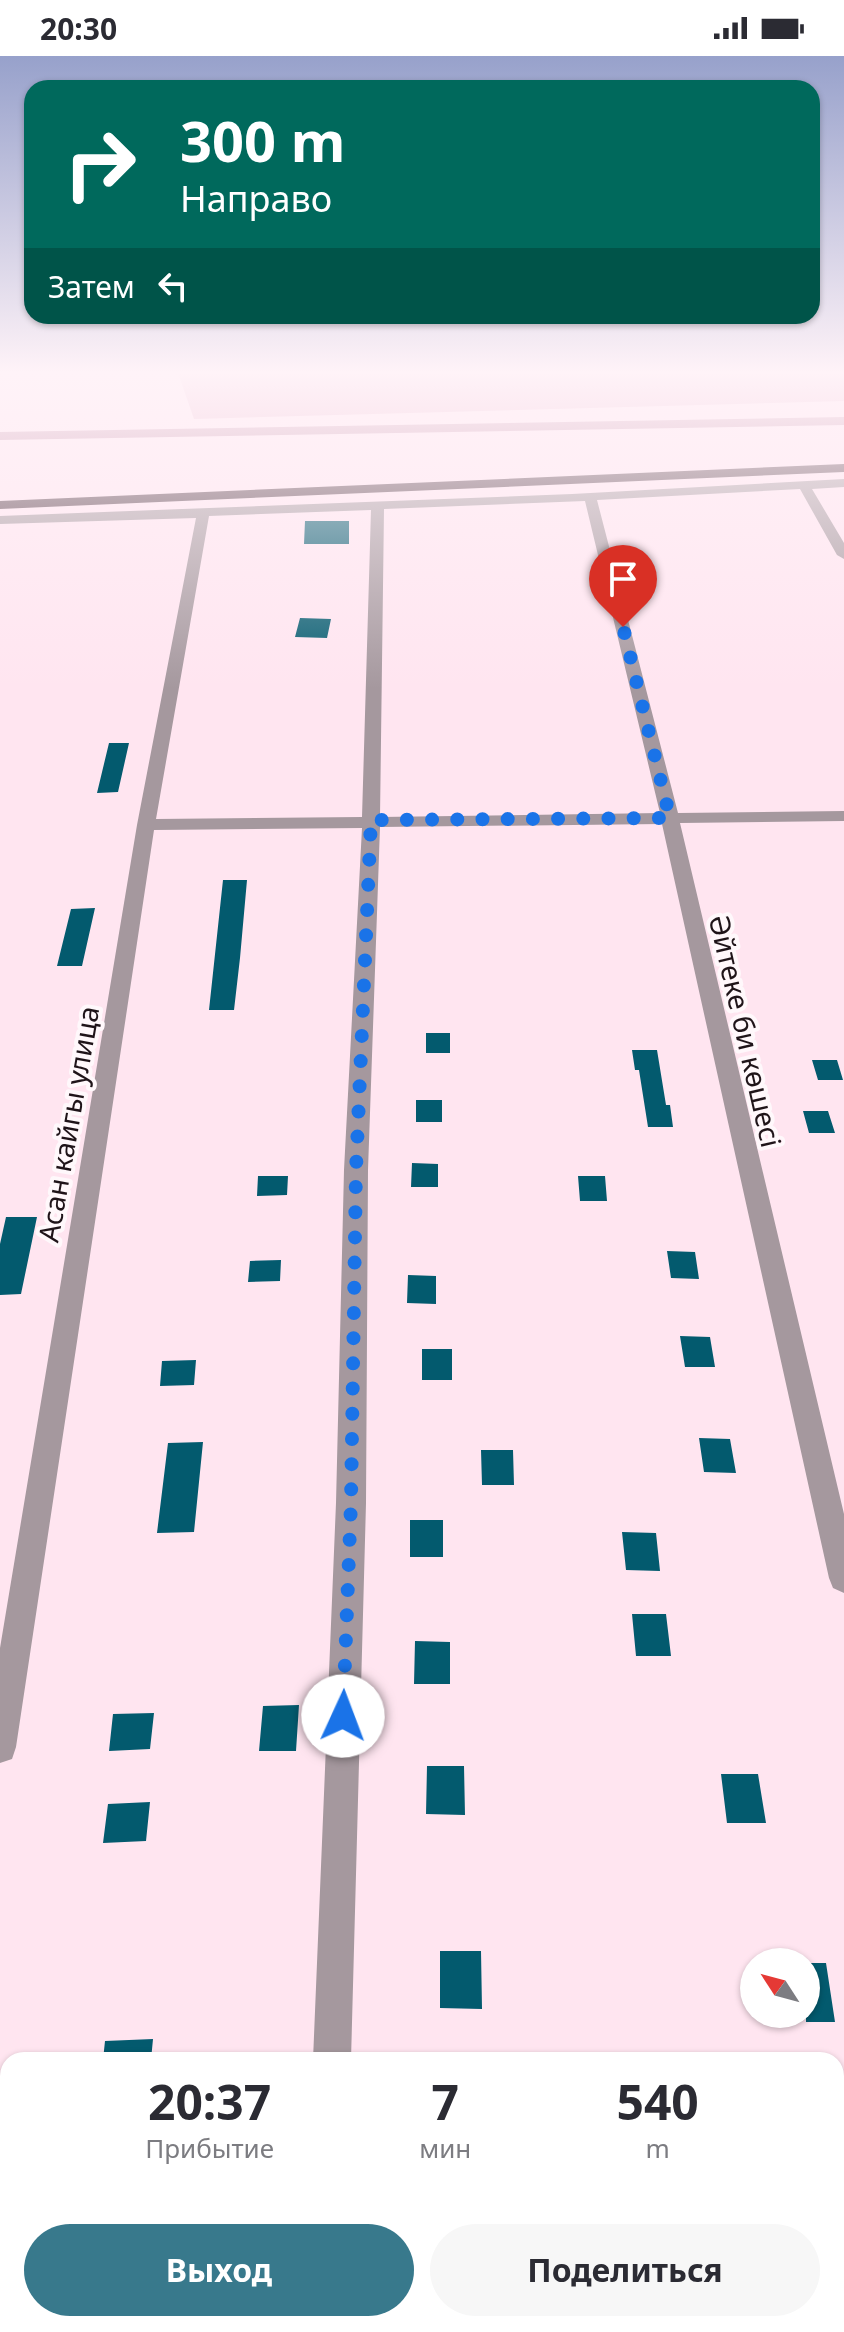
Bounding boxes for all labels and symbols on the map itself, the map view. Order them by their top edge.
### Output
pin [589,545,657,627]
street label: Әйтеке би көшесі [701,911,791,1151]
street label: Асан кайгы улица [29,1003,107,1245]
position arrow [301,1674,385,1758]
north arrow [740,1948,820,2028]

